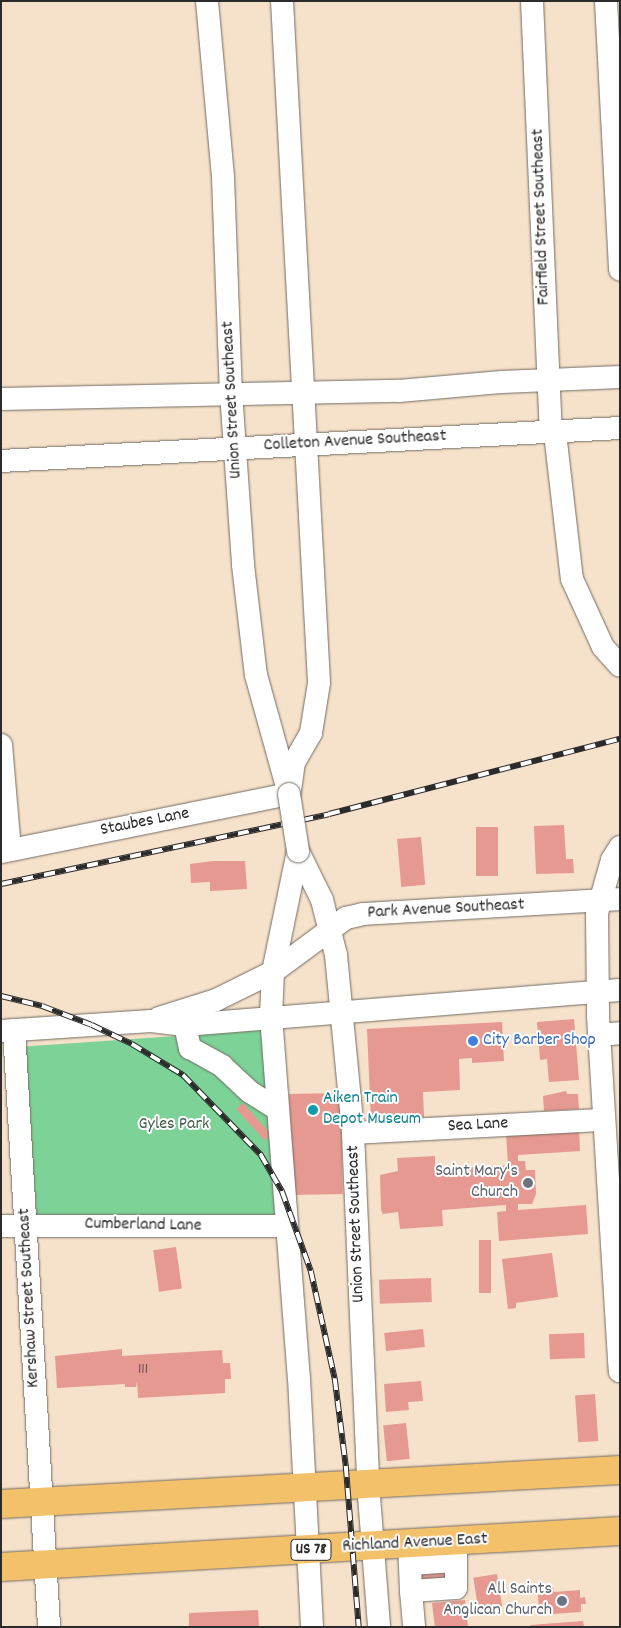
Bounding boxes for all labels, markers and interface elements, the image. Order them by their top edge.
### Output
street label: Fairfield Street Southeast [528,128,556,306]
street label: Union Street Southeast [218,321,248,479]
street label: Colleton Avenue Southeast [263,426,447,458]
street label: Staubes Lane [99,804,191,842]
street label: Park Avenue Southeast [367,895,525,925]
place label: City Barber Shop [483,1030,596,1052]
marker: City Barber Shop [467,1035,479,1047]
place label: Aiken Train Depot Museum [323,1089,421,1132]
marker: Aiken Train Depot Museum [307,1104,319,1116]
park label: Gyles Park [139,1114,209,1136]
street label: Sea Lane [447,1114,509,1138]
street label: Union Street Southeast [343,1145,371,1303]
place label: Saint Mary's Church [435,1162,518,1204]
marker: Saint Mary's Church [522,1177,534,1189]
street label: Kershaw Street Southeast [15,1208,45,1388]
street label: Cumberland Lane [84,1214,202,1238]
house number: 111 [138,1362,148,1380]
street label: Richland Avenue East [342,1529,488,1559]
road number: US 78 [290,1536,332,1564]
place label: All Saints Anglican Church [443,1580,552,1622]
marker: All Saints Anglican Church [556,1595,568,1607]

